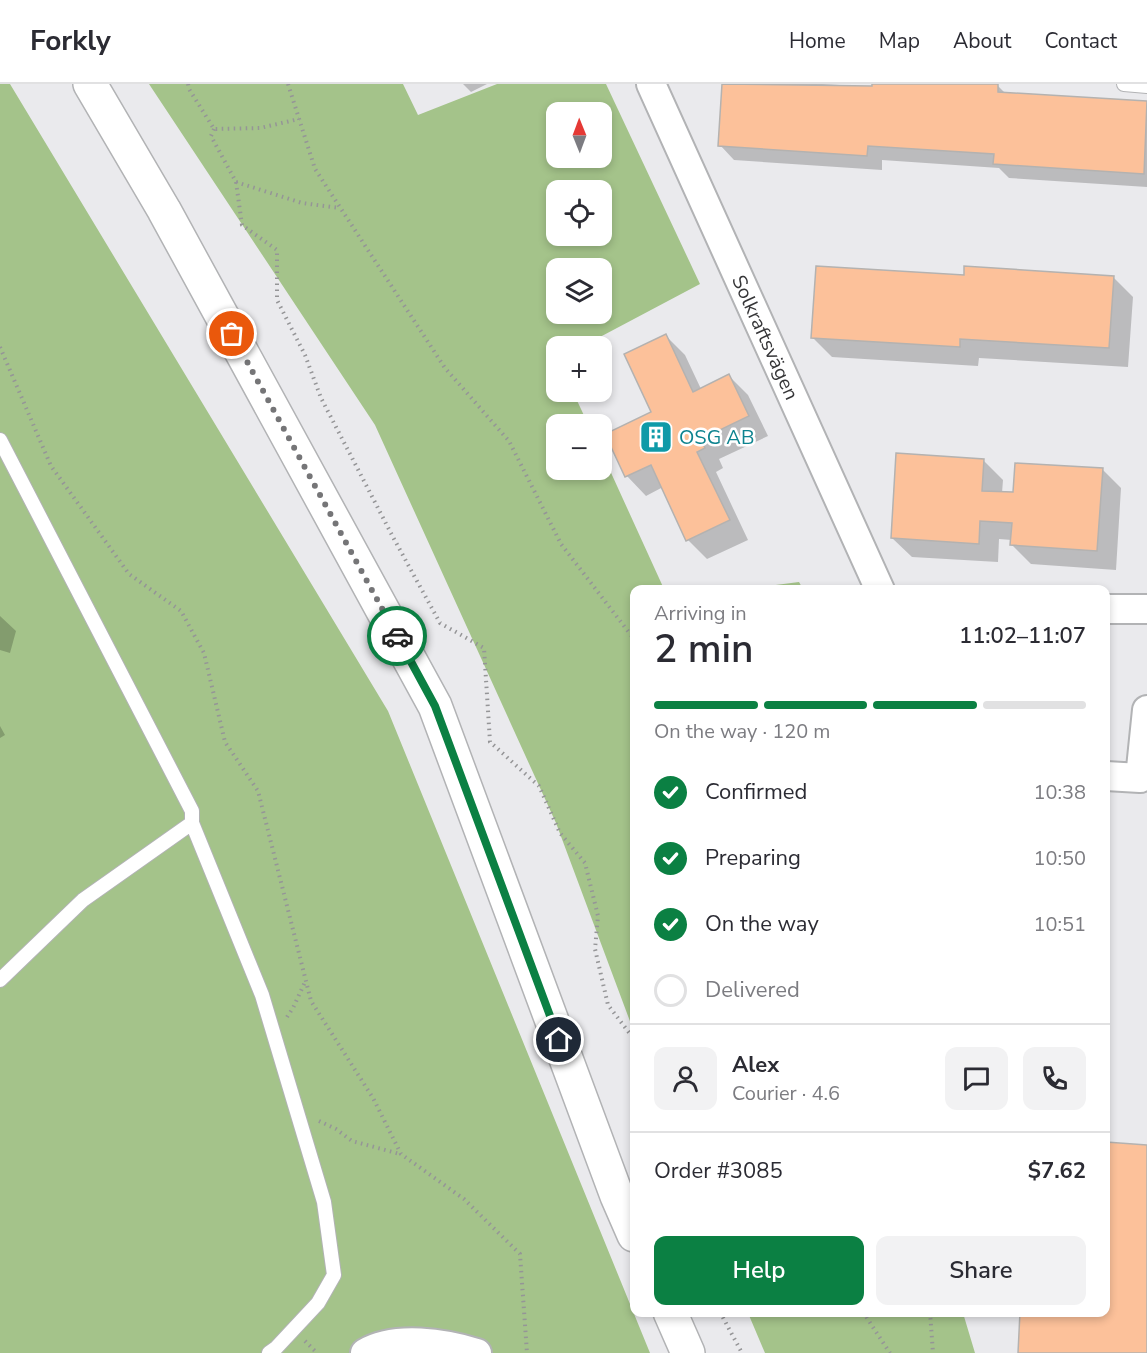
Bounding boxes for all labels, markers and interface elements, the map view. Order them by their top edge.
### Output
text: Forkly [30,22,111,60]
text: Home [789,27,846,55]
text: Map [879,27,920,55]
text: About [953,27,1011,55]
text: Contact [1044,27,1117,55]
north arrow [546,102,612,168]
map controls [546,102,612,480]
button: locate [546,180,612,246]
button: layers [546,258,612,324]
street label: Solkraftsvägen [726,271,806,404]
pin [206,308,257,359]
icon: bag [215,317,248,350]
button: + [546,336,612,402]
button: − [546,414,612,480]
building icon: OSG AB [638,419,674,455]
place label: OSG AB [679,424,754,451]
text: Arriving in [654,600,747,627]
courier [367,606,427,666]
icon: car [381,620,414,653]
text: 11:02–11:07 [959,621,1086,651]
text: 2 min [654,623,753,676]
text: On the way · 120 m [654,718,830,745]
icon: check [654,776,687,809]
text: Confirmed [705,777,807,807]
text: 10:38 [1033,779,1086,806]
icon: check [654,842,687,875]
text: Preparing [705,843,801,873]
text: 10:50 [1033,845,1086,872]
icon: check [654,908,687,941]
text: On the way [705,909,819,939]
text: 10:51 [1033,911,1086,938]
text: Delivered [705,975,800,1005]
pin [533,1014,584,1065]
icon: home [542,1023,575,1056]
button: person [654,1047,717,1110]
button: chat [945,1047,1008,1110]
button: phone [1023,1047,1086,1110]
text: Alex [732,1050,779,1080]
text: Courier · 4.6 [732,1080,840,1107]
text: Order #3085 [654,1156,783,1186]
text: $7.62 [1028,1156,1086,1186]
button: Help [654,1236,864,1305]
button: Share [876,1236,1086,1305]

